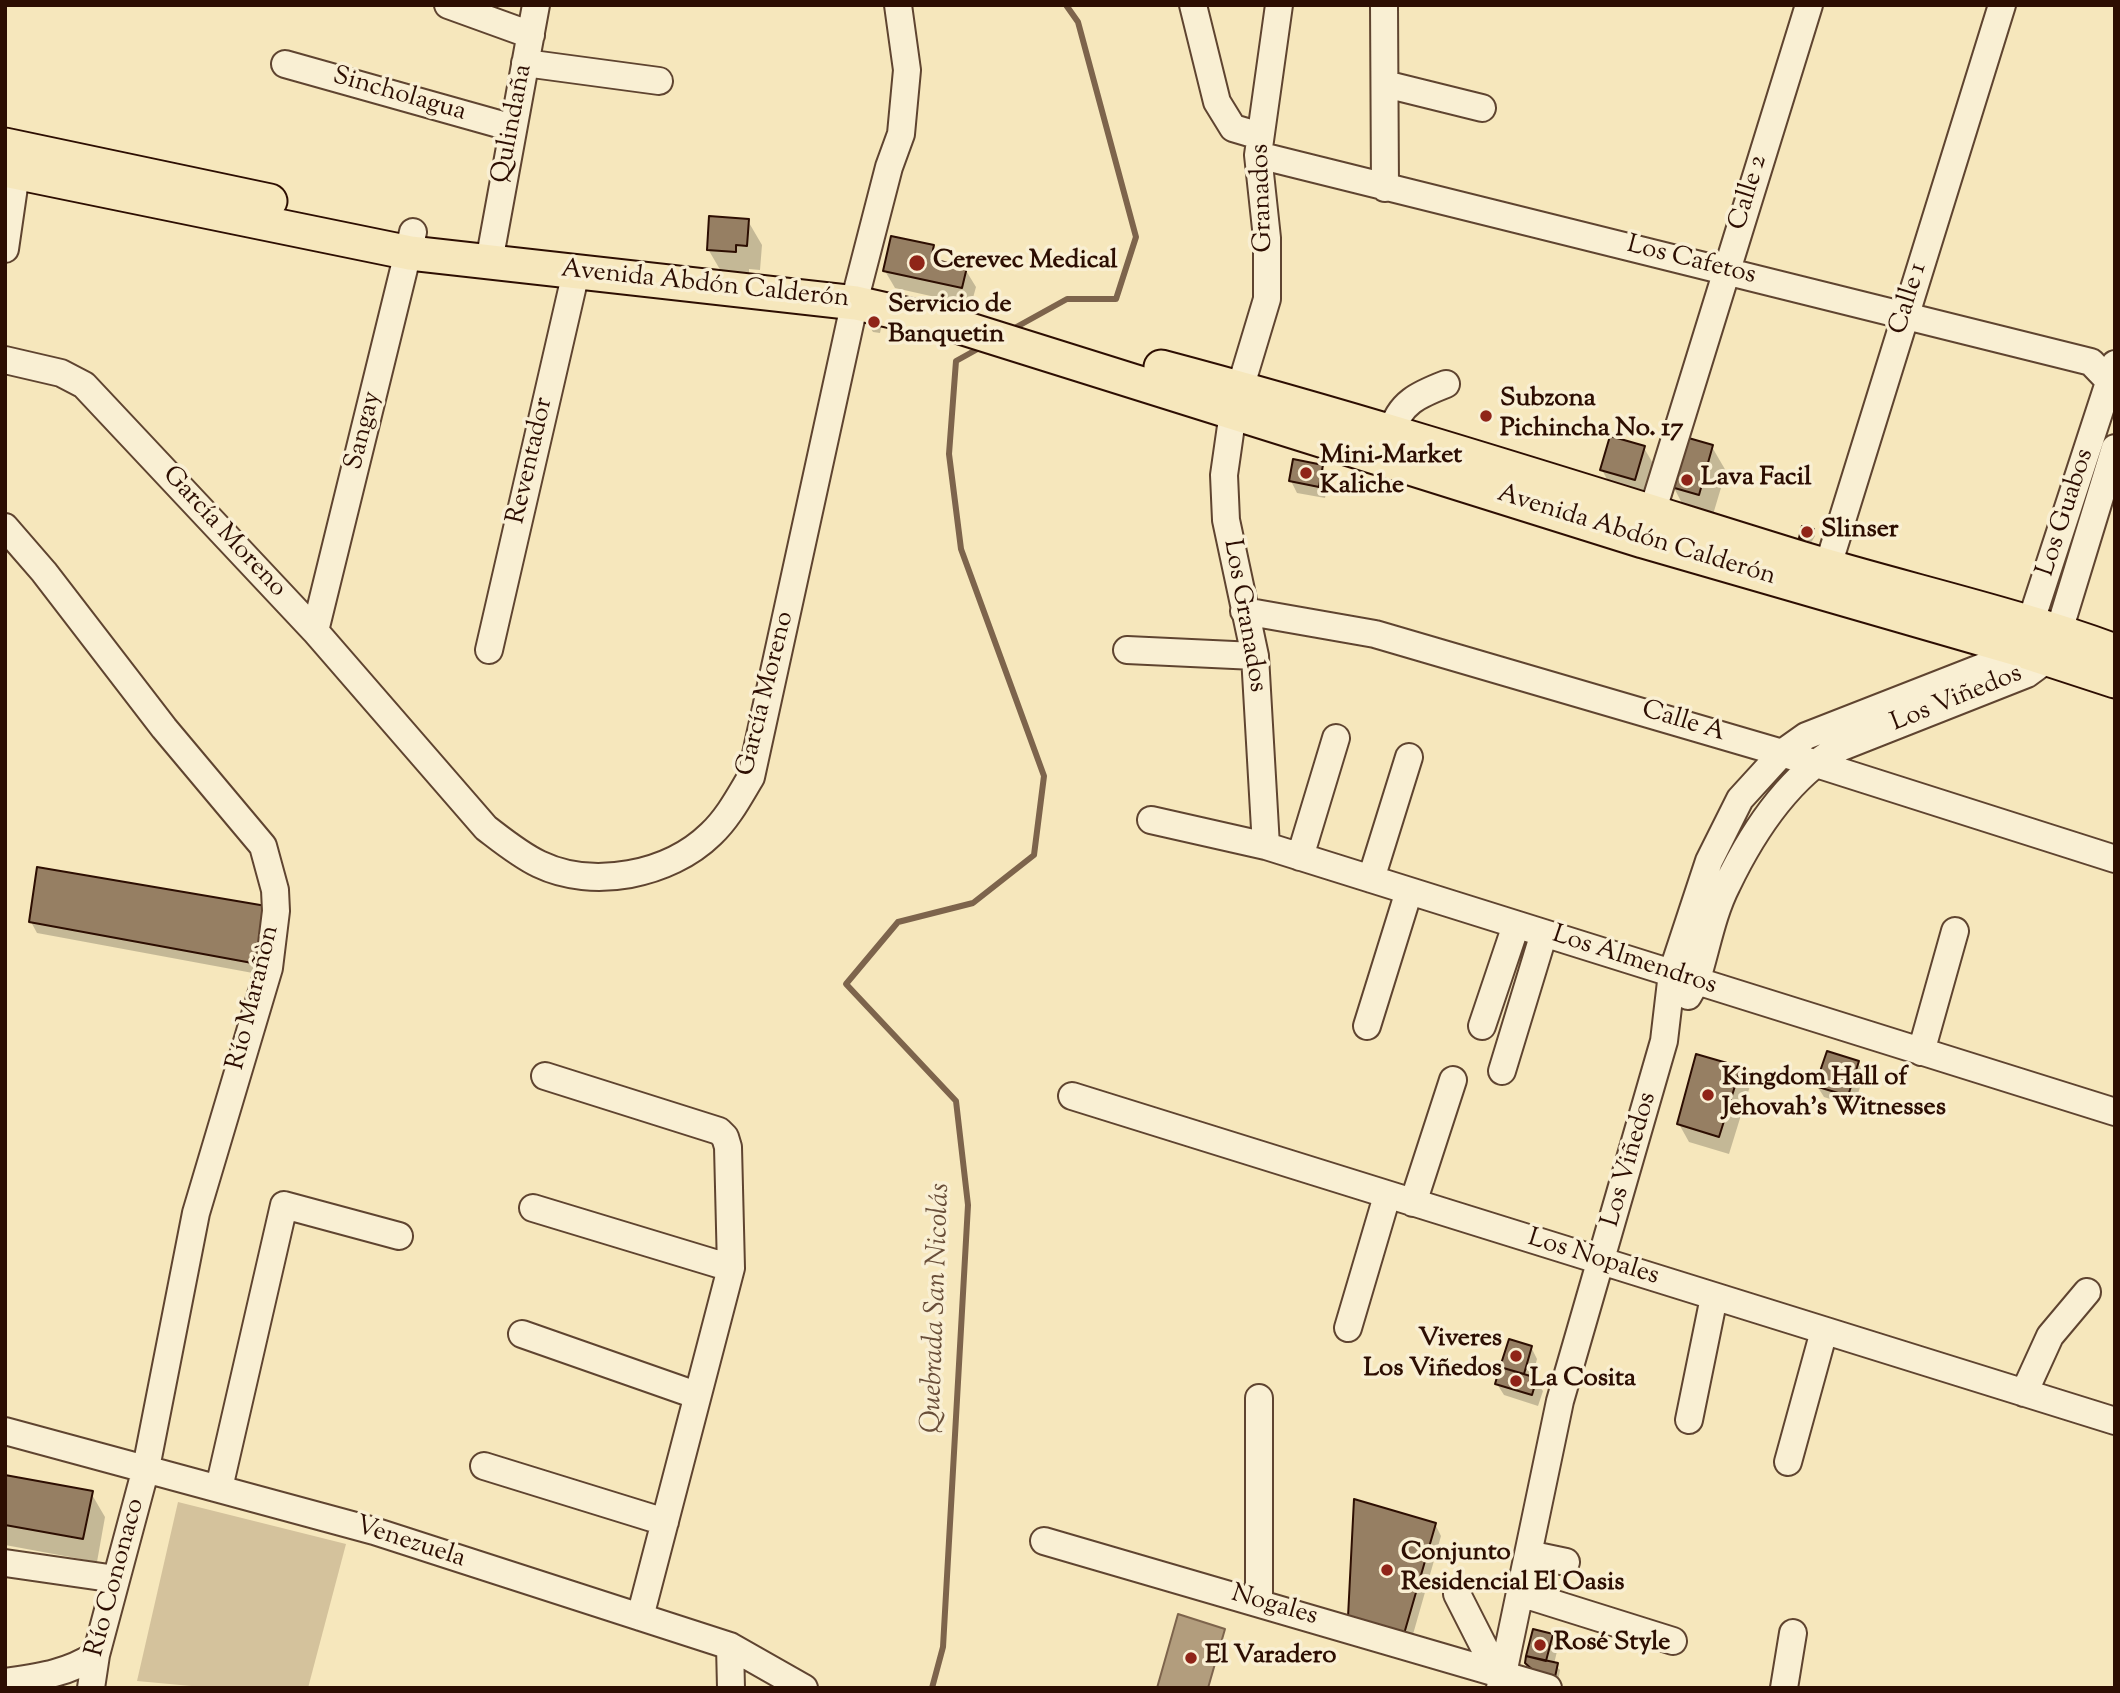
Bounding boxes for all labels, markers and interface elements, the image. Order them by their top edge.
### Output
street label: Sincholagua [329,62,469,130]
street label: Qulindaña [487,62,541,186]
street label: Granados [1247,143,1281,253]
street label: Calle 2 [1724,152,1776,234]
street label: Los Cafetos [1623,231,1759,293]
place label: Cerevec Medical [933,247,1118,279]
marker: Cerevec Medical [907,253,927,273]
street label: Avenida Abdón Calderón [559,255,851,317]
street label: Calle 1 [1884,259,1936,339]
place label: Servicio de Banquetin [888,291,1012,352]
marker: Servicio de Banquetin [866,314,882,330]
place label: Subzona Pichincha No. 17 [1500,385,1683,446]
street label: Sangay [340,388,390,474]
street label: Reventador [502,395,562,527]
marker: Subzona Pichincha No. 17 [1478,408,1494,424]
place label: Mini-Market Kaliche [1320,442,1462,504]
street label: Los Guabos [2032,445,2102,581]
street label: García Moreno [154,461,292,605]
place label: Lava Facil [1701,464,1811,496]
marker: Mini-Market Kaliche [1298,465,1314,481]
marker: Lava Facil [1679,472,1695,488]
street label: Avenida Abdón Calderón [1493,480,1779,594]
place label: Slinser [1821,516,1899,548]
marker: Slinser [1799,524,1815,540]
street label: Los Granados [1214,537,1272,695]
street label: García Moreno [732,609,802,779]
street label: Los Viñedos [1887,660,2027,740]
street label: Calle A [1638,696,1728,750]
street label: Los Almendros [1548,921,1720,1003]
street label: Río Marañòn [222,923,288,1073]
place label: Kingdom Hall of Jehovah's Witnesses [1722,1064,1946,1126]
marker: Kingdom Hall of Jehovah's Witnesses [1700,1087,1716,1103]
street label: Los Viñedos [1597,1089,1665,1231]
water label: Quebrada San Nicolás [917,1182,959,1434]
street label: Los Nopales [1524,1224,1662,1294]
place label: Viveres Los Viñedos [1363,1325,1502,1386]
marker: Viveres Los Viñedos [1508,1348,1524,1364]
place label: La Cosita [1530,1365,1636,1397]
marker: La Cosita [1508,1373,1524,1389]
street label: Río Cononaco [81,1496,153,1660]
street label: Venezuela [351,1512,469,1576]
place label: Conjunto Residencial El Oasis [1401,1539,1625,1600]
marker: Conjunto Residencial El Oasis [1379,1562,1395,1578]
street label: Nogales [1227,1580,1321,1634]
place label: Rosé Style [1554,1629,1670,1661]
marker: Rosé Style [1532,1637,1548,1653]
place label: El Varadero [1205,1642,1336,1674]
marker: El Varadero [1183,1650,1199,1666]

